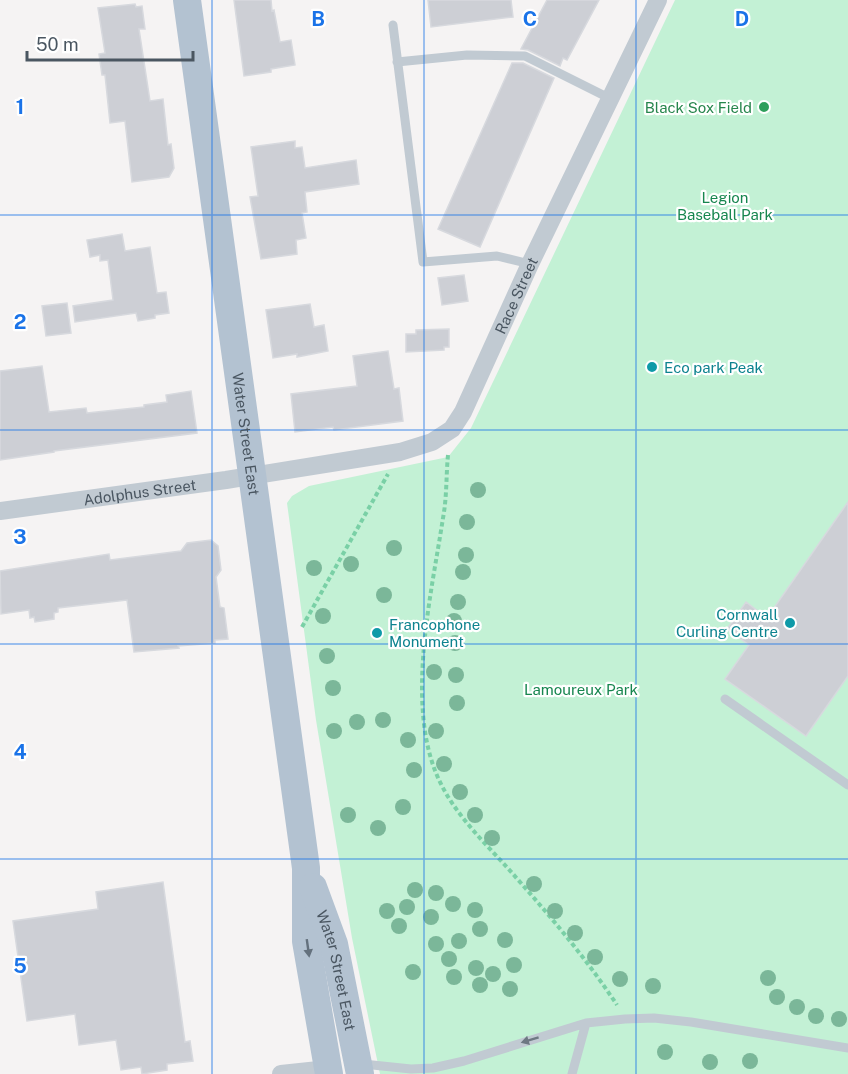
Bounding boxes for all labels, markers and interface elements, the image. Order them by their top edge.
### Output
text: B [311,7,325,31]
text: C [523,7,537,31]
text: D [735,7,749,31]
scale bar [27,24,194,62]
text: 50 m [36,34,79,55]
text: 1 [16,95,24,119]
place label: Black Sox Field [645,99,752,116]
marker: Black Sox Field [757,100,771,114]
park label: Legion Baseball Park [677,189,773,223]
street label: Race Street [491,254,541,336]
text: 2 [14,310,26,334]
place label: Eco park Peak [664,359,763,376]
marker: Eco park Peak [645,360,659,374]
street label: Water Street East [230,372,263,496]
street label: Adolphus Street [82,476,197,508]
text: 3 [13,525,27,549]
place label: Cornwall Curling Centre [676,606,778,640]
place label: Francophone Monument [389,616,480,650]
marker: Cornwall Curling Centre [783,616,797,630]
marker: Francophone Monument [370,626,384,640]
park label: Lamoureux Park [524,681,638,698]
text: 4 [13,740,27,764]
street label: Water Street East [314,908,360,1032]
one-way arrow [303,938,312,957]
text: 5 [13,954,27,978]
one-way arrow [521,1036,539,1045]

